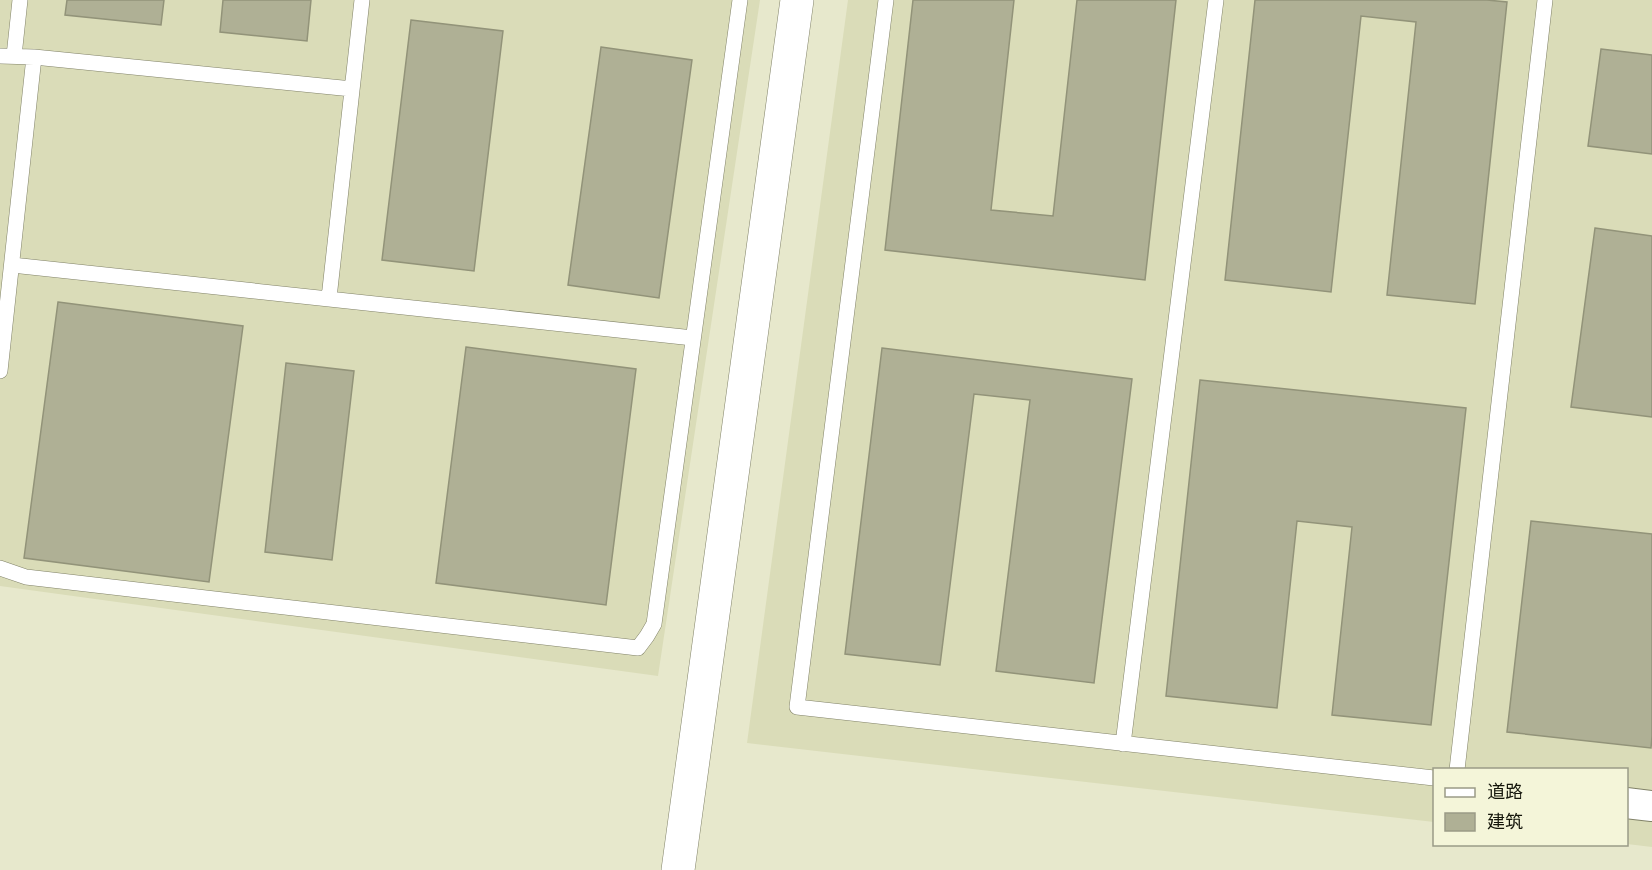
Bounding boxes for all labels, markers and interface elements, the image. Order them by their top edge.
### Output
legend [1433,768,1628,846]
text: 道路 [1487,781,1523,802]
text: 建筑 [1487,811,1523,832]

